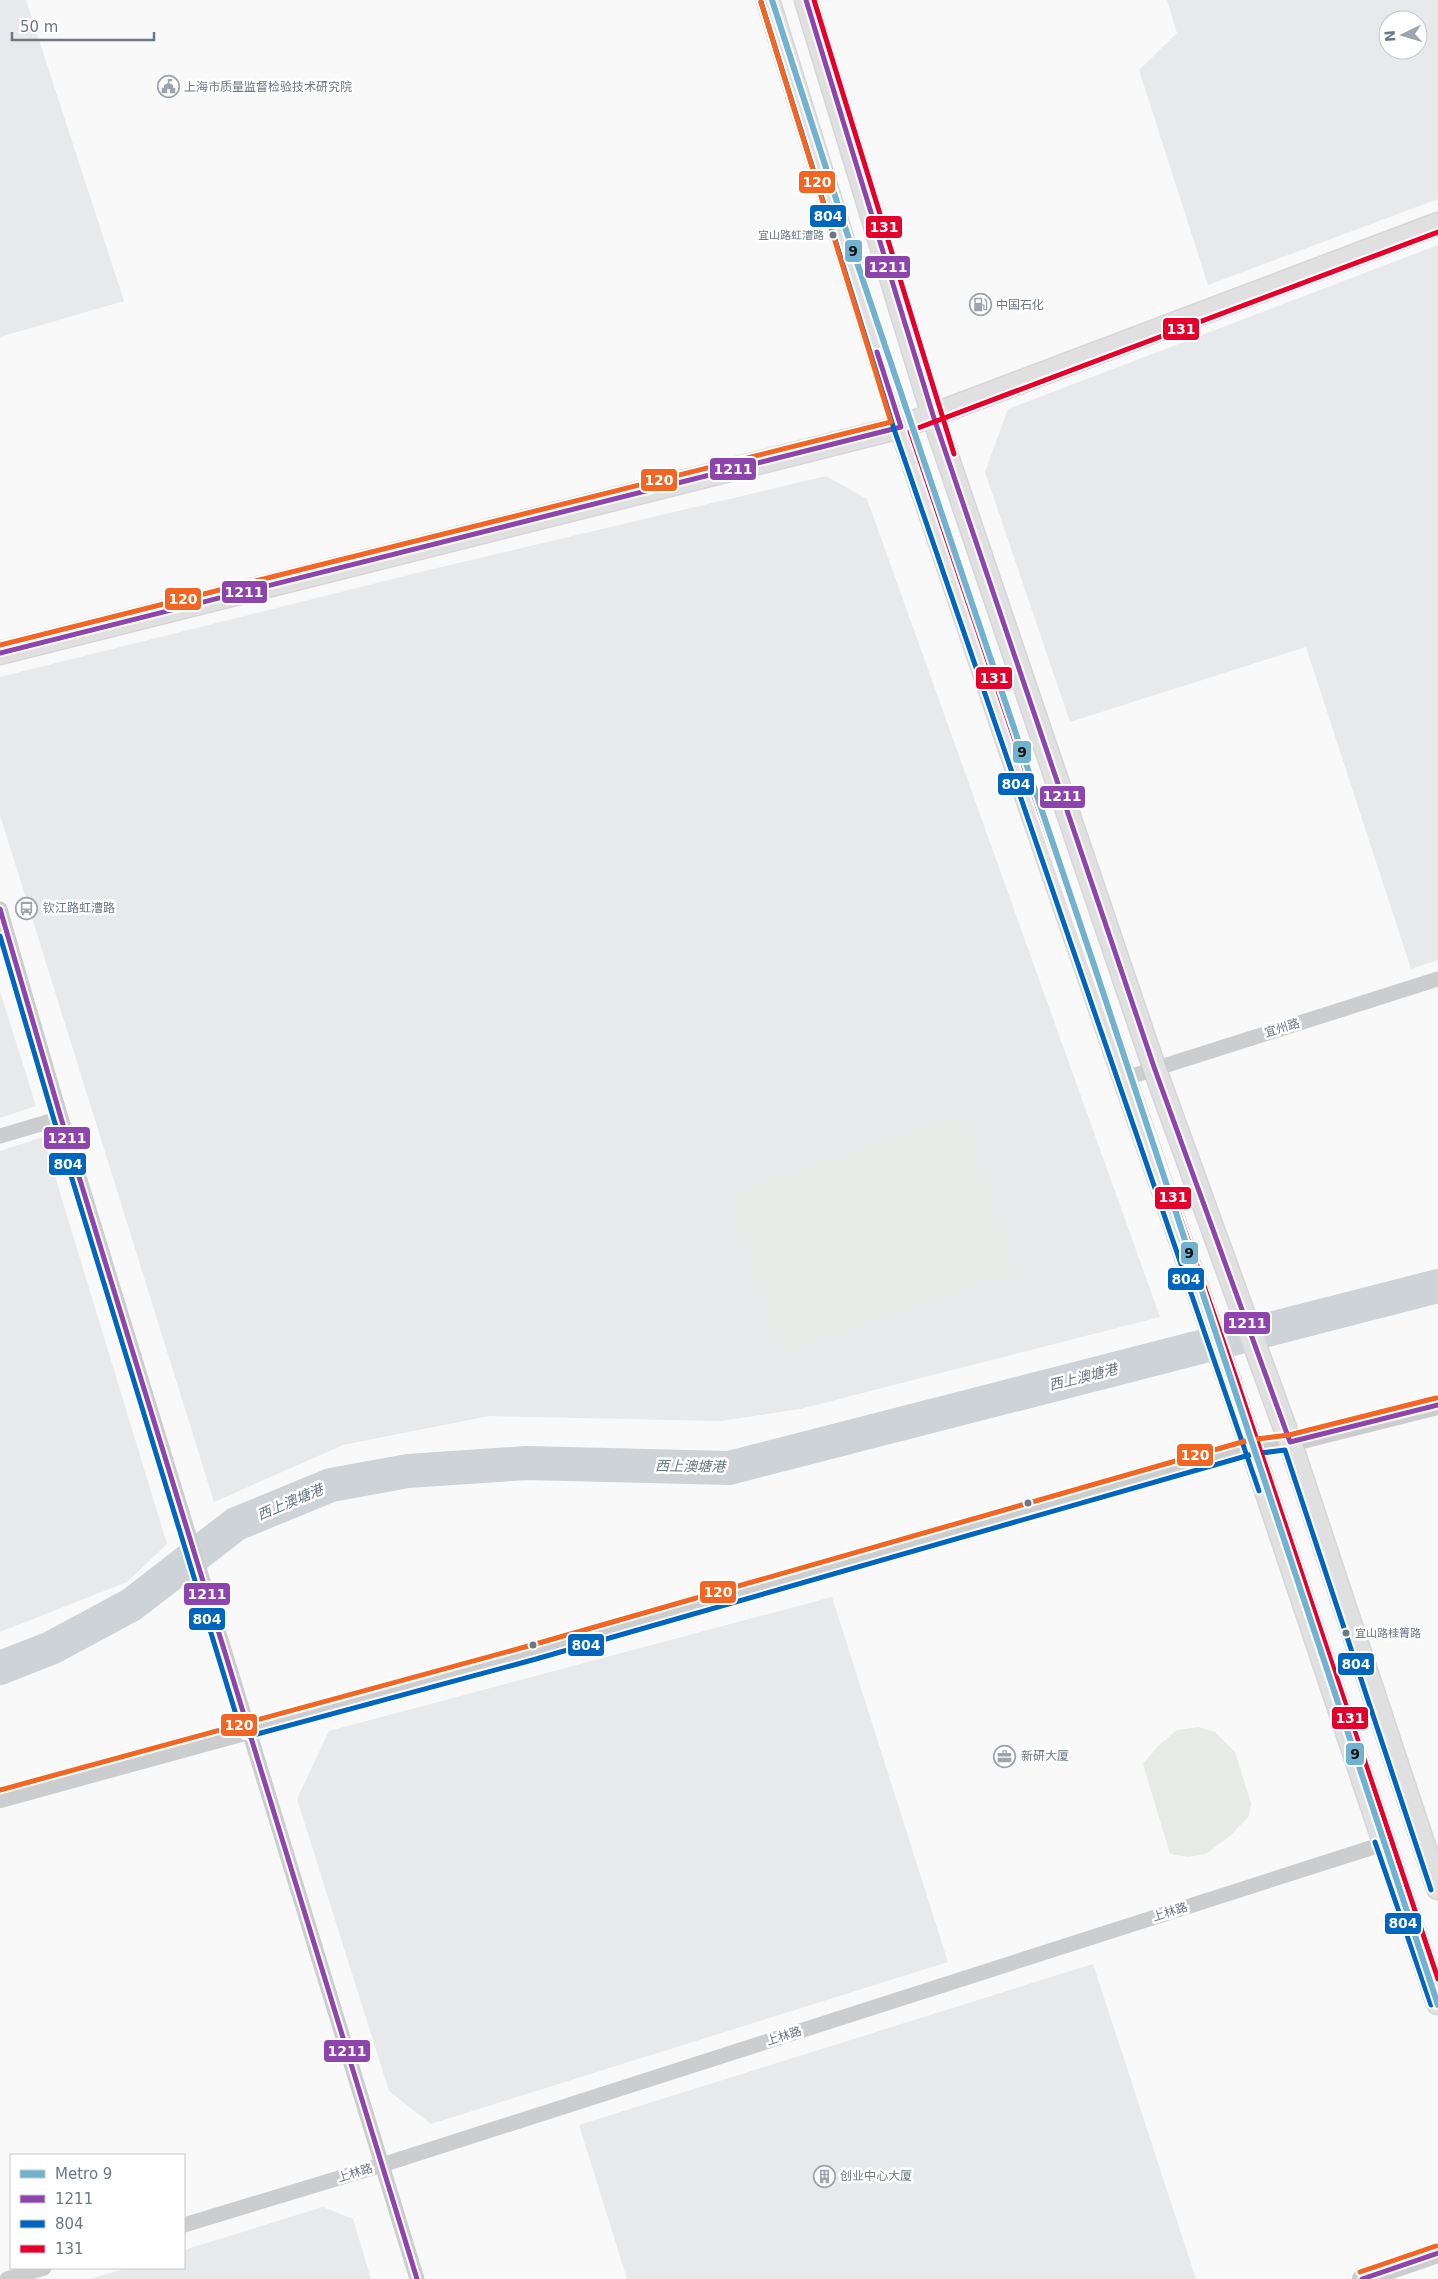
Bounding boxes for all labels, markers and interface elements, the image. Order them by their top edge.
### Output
scale bar [12,10,155,42]
north arrow [1378,10,1428,60]
text: 50 m [20,18,58,36]
text: N [1382,30,1399,43]
public building icon: 上海市质量监督检验技术研究院 [156,75,180,99]
place label: 上海市质量监督检验技术研究院 [184,80,352,94]
line badge: 120 [798,170,836,194]
text: 120 [802,174,832,190]
line badge: 804 [809,204,847,228]
text: 804 [813,208,843,224]
line badge: 131 [865,215,903,239]
text: 131 [869,219,899,235]
place label: 宜山路虹漕路 [758,229,824,242]
marker: 宜山路虹漕路 [828,230,838,240]
line badge: 9 [844,239,863,263]
text: 9 [848,243,858,259]
line badge: 1211 [864,255,911,279]
text: 1211 [869,259,907,275]
fuel station icon: 中国石化 [968,293,992,317]
place label: 中国石化 [996,298,1044,312]
line badge: 131 [1162,317,1200,341]
text: 131 [1166,321,1196,337]
line badge: 1211 [709,457,757,481]
text: 1211 [714,461,752,477]
line badge: 120 [640,468,678,492]
text: 120 [644,472,674,488]
line badge: 1211 [221,580,268,604]
text: 1211 [225,584,263,600]
line badge: 120 [164,587,202,611]
text: 120 [168,591,198,607]
line badge: 131 [975,666,1013,690]
text: 131 [979,670,1009,686]
line badge: 9 [1012,740,1032,764]
text: 9 [1017,744,1027,760]
line badge: 804 [997,772,1035,796]
text: 804 [1001,776,1031,792]
line badge: 1211 [1039,785,1086,809]
text: 1211 [1043,788,1081,804]
bus stop icon: 钦江路虹漕路 [15,896,39,920]
place label: 钦江路虹漕路 [43,901,115,915]
street label: 宜州路 [1263,1016,1301,1040]
line badge: 1211 [43,1126,91,1150]
text: 1211 [48,1130,86,1146]
line badge: 804 [48,1152,87,1176]
text: 804 [53,1156,83,1172]
line badge: 131 [1154,1186,1192,1210]
text: 131 [1158,1189,1188,1205]
line badge: 9 [1180,1241,1199,1265]
text: 9 [1184,1245,1194,1261]
line badge: 804 [1167,1267,1205,1291]
text: 804 [1171,1271,1201,1287]
line badge: 1211 [1223,1311,1271,1335]
text: 1211 [1228,1315,1266,1331]
water label: 西上澳塘港 [1047,1360,1121,1393]
line badge: 120 [1176,1443,1214,1467]
text: 120 [1180,1447,1210,1463]
water label: 西上澳塘港 [655,1457,727,1475]
water label: 西上澳塘港 [255,1480,327,1523]
unlabelled marker [1023,1498,1033,1508]
line badge: 120 [699,1580,737,1604]
line badge: 1211 [183,1582,231,1606]
text: 120 [703,1584,733,1600]
text: 1211 [188,1586,226,1602]
line badge: 804 [188,1607,226,1631]
text: 804 [192,1611,222,1627]
place label: 宜山路桂箐路 [1355,1627,1421,1640]
marker: 宜山路桂箐路 [1341,1628,1351,1638]
line badge: 804 [567,1633,605,1657]
text: 804 [571,1637,601,1653]
unlabelled marker [528,1640,538,1650]
line badge: 804 [1337,1652,1375,1676]
text: 804 [1341,1656,1371,1672]
line badge: 131 [1331,1706,1369,1730]
text: 131 [1335,1710,1365,1726]
line badge: 120 [220,1713,258,1737]
text: 120 [224,1717,254,1733]
line badge: 9 [1345,1742,1365,1766]
office icon: 新研大厦 [993,1744,1017,1768]
text: 9 [1350,1746,1360,1762]
place label: 新研大厦 [1021,1749,1069,1763]
street label: 上林路 [1151,1900,1189,1924]
line badge: 804 [1384,1912,1422,1935]
text: 804 [1388,1915,1418,1931]
street label: 上林路 [765,2024,803,2048]
line badge: 1211 [323,2039,371,2063]
text: 1211 [328,2043,366,2059]
legend [10,2154,185,2269]
street label: 上林路 [336,2161,374,2185]
building icon: 创业中心大厦 [812,2164,836,2188]
text: Metro 9 [55,2165,112,2183]
place label: 创业中心大厦 [840,2169,912,2183]
text: 1211 [55,2190,93,2208]
text: 804 [55,2215,84,2233]
text: 131 [55,2240,84,2258]

